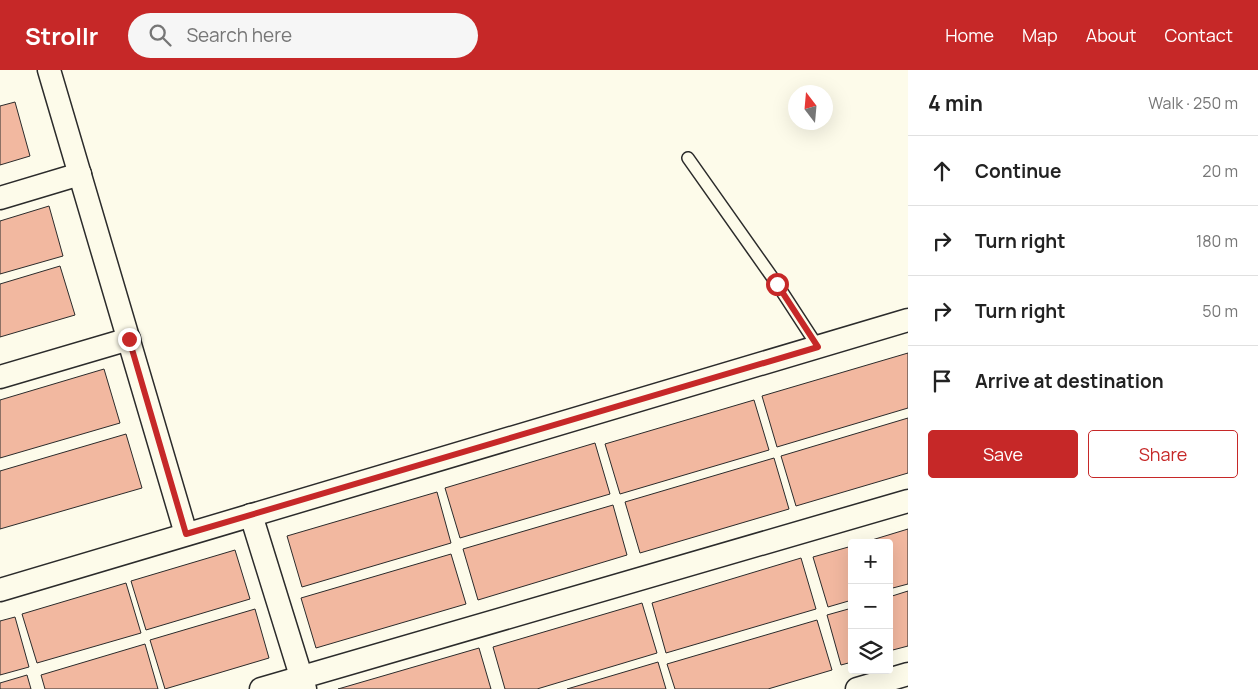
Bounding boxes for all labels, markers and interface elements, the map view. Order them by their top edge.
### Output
search box [128,13,478,58]
text: Strollr [25,19,98,52]
icon: search [146,21,174,49]
text: Search here [186,22,292,48]
text: Home [945,23,994,47]
text: Map [1022,23,1058,47]
text: About [1086,23,1136,47]
text: Contact [1164,23,1233,47]
north arrow [788,85,833,130]
text: 4 min [928,89,983,117]
text: Walk · 250 m [1148,92,1238,114]
icon: ahead [928,157,956,185]
text: Continue [975,158,1061,184]
text: 20 m [1202,160,1238,182]
icon: right [928,227,956,255]
text: Turn right [975,228,1065,254]
text: 180 m [1196,230,1238,252]
route start [766,273,789,296]
icon: right [928,297,956,325]
text: Turn right [975,298,1065,324]
text: 50 m [1202,300,1238,322]
route end [118,328,141,351]
icon: arrive [928,367,956,395]
text: Arrive at destination [975,368,1164,394]
button: Save [928,430,1078,478]
button: Share [1088,430,1238,478]
map controls [848,539,893,674]
button: + [848,539,893,584]
button: − [848,584,893,629]
button: layers [848,629,893,674]

